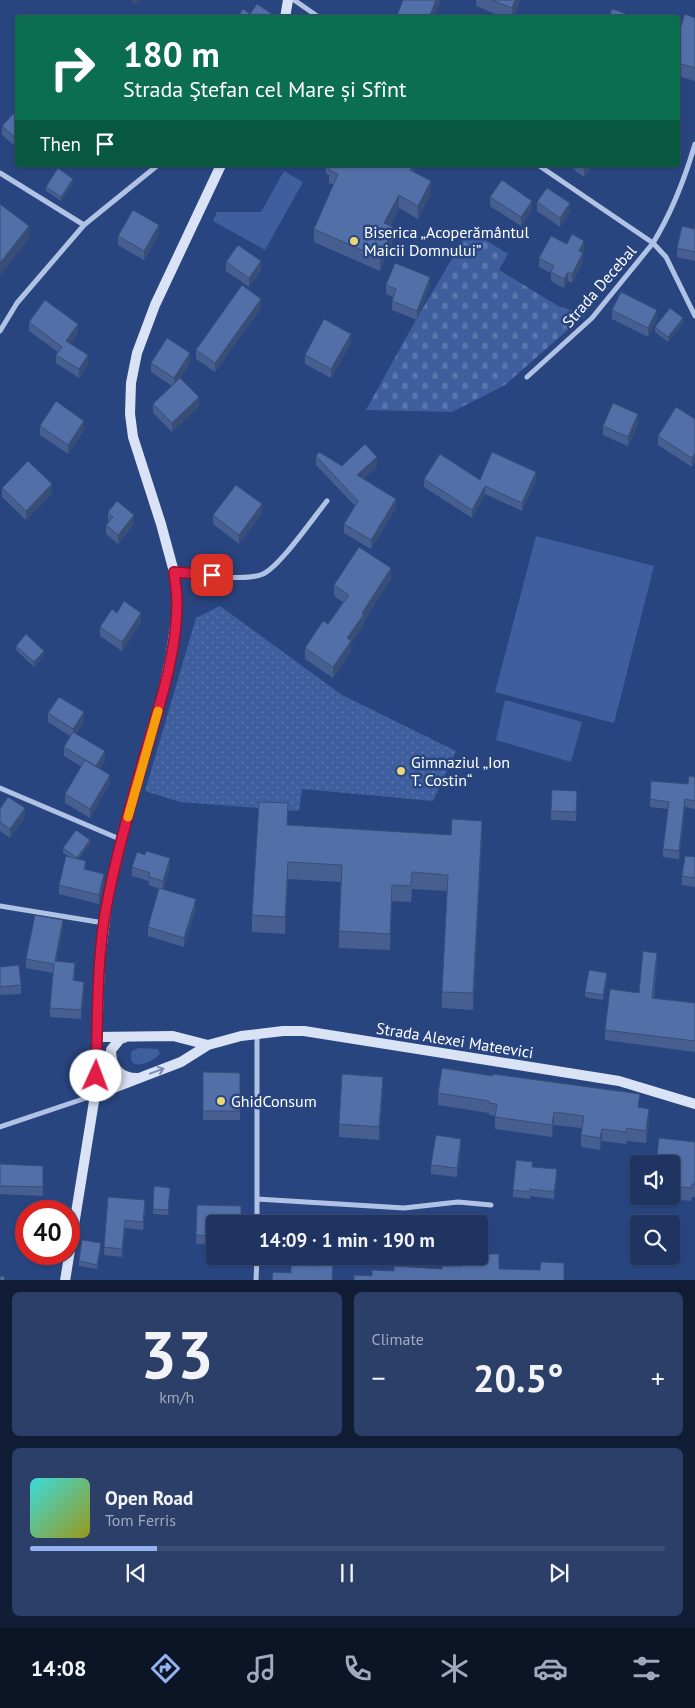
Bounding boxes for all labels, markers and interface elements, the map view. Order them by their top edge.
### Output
text: 180 m [123,31,220,77]
icon: right [40,35,105,100]
text: Strada Ştefan cel Mare și Sfînt [123,75,406,103]
icon: arrive [91,130,119,158]
text: Then [40,132,81,156]
place label: Biserica „Acoperământul Maicii Domnului” [364,222,529,260]
marker: Biserica „Acoperământul Maicii Domnului” [348,235,360,247]
street label: Strada Decebal [558,240,640,331]
pin [191,554,233,596]
icon: arrive [198,561,226,589]
place label: Gimnaziul „Ion T. Costin“ [411,752,510,790]
marker: Gimnaziul „Ion T. Costin“ [395,765,407,777]
street label: Strada Alexei Mateevici [375,1018,535,1062]
position arrow [69,1049,121,1101]
one-way arrow [149,1066,164,1075]
place label: GhidConsum [231,1091,317,1111]
marker: GhidConsum [215,1095,227,1107]
map controls [630,1155,680,1265]
button: sound [630,1155,680,1205]
speed limit sign: 40 [15,1200,80,1265]
button: search [630,1215,680,1265]
text: 14:09 · 1 min · 190 m [259,1228,435,1252]
text: 33 [140,1312,214,1396]
text: Climate [372,1329,424,1349]
text: 20.5° [473,1353,564,1402]
text: − [372,1359,386,1396]
text: + [651,1359,665,1396]
text: km/h [159,1387,194,1407]
text: Open Road [105,1486,193,1510]
text: Tom Ferris [105,1510,176,1530]
icon: previous [122,1559,150,1587]
icon: pause [333,1559,361,1587]
icon: next [545,1559,573,1587]
icon: directions [148,1651,183,1686]
icon: music [244,1651,279,1686]
icon: phone [340,1651,375,1686]
icon: climate [437,1651,472,1686]
icon: car [533,1651,568,1686]
icon: filters [629,1651,664,1686]
text: 14:08 [31,1654,86,1682]

